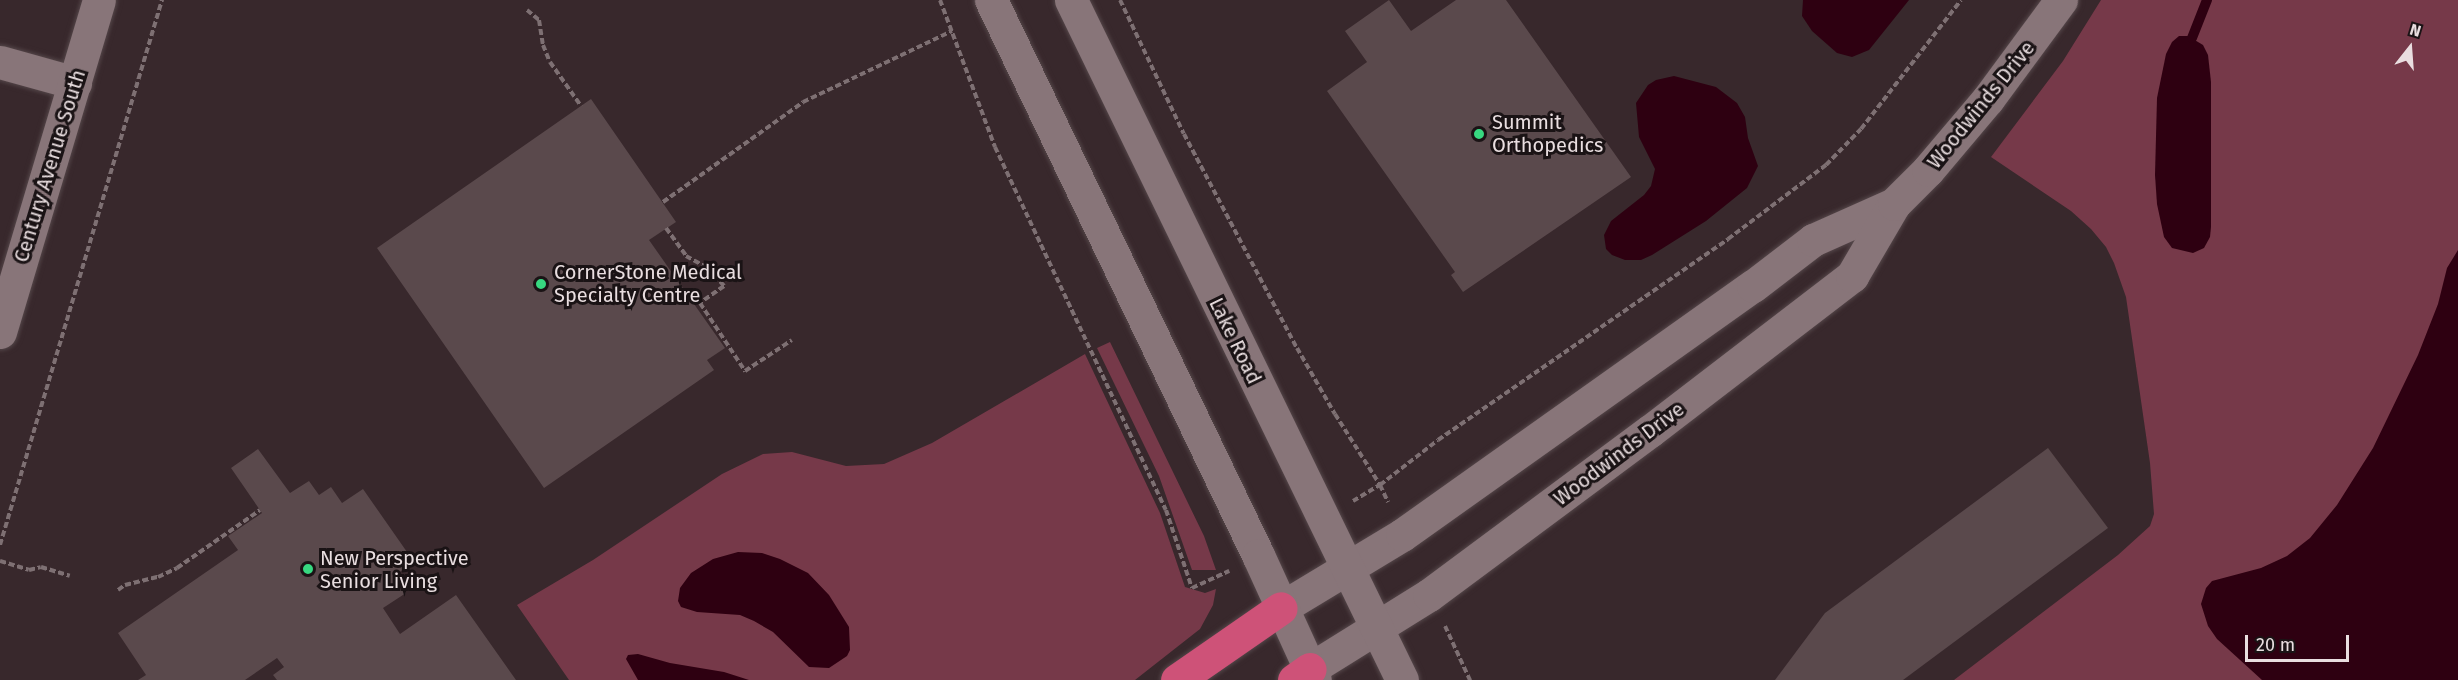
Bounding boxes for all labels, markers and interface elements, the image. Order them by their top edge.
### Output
north arrow [2380,18,2440,78]
text: N [2408,20,2423,41]
street label: Woodwinds Drive [1922,37,2040,173]
street label: Century Avenue South [9,67,91,265]
place label: Summit Orthopedics [1492,110,1603,157]
marker: Summit Orthopedics [1470,125,1488,143]
place label: CornerStone Medical Specialty Centre [554,260,742,307]
marker: CornerStone Medical Specialty Centre [532,275,550,293]
street label: Lake Road [1204,294,1266,388]
street label: Woodwinds Drive [1549,397,1689,511]
place label: New Perspective Senior Living [320,546,469,593]
marker: New Perspective Senior Living [301,562,315,576]
scale bar [2248,623,2352,661]
text: 20 m [2256,634,2295,656]

